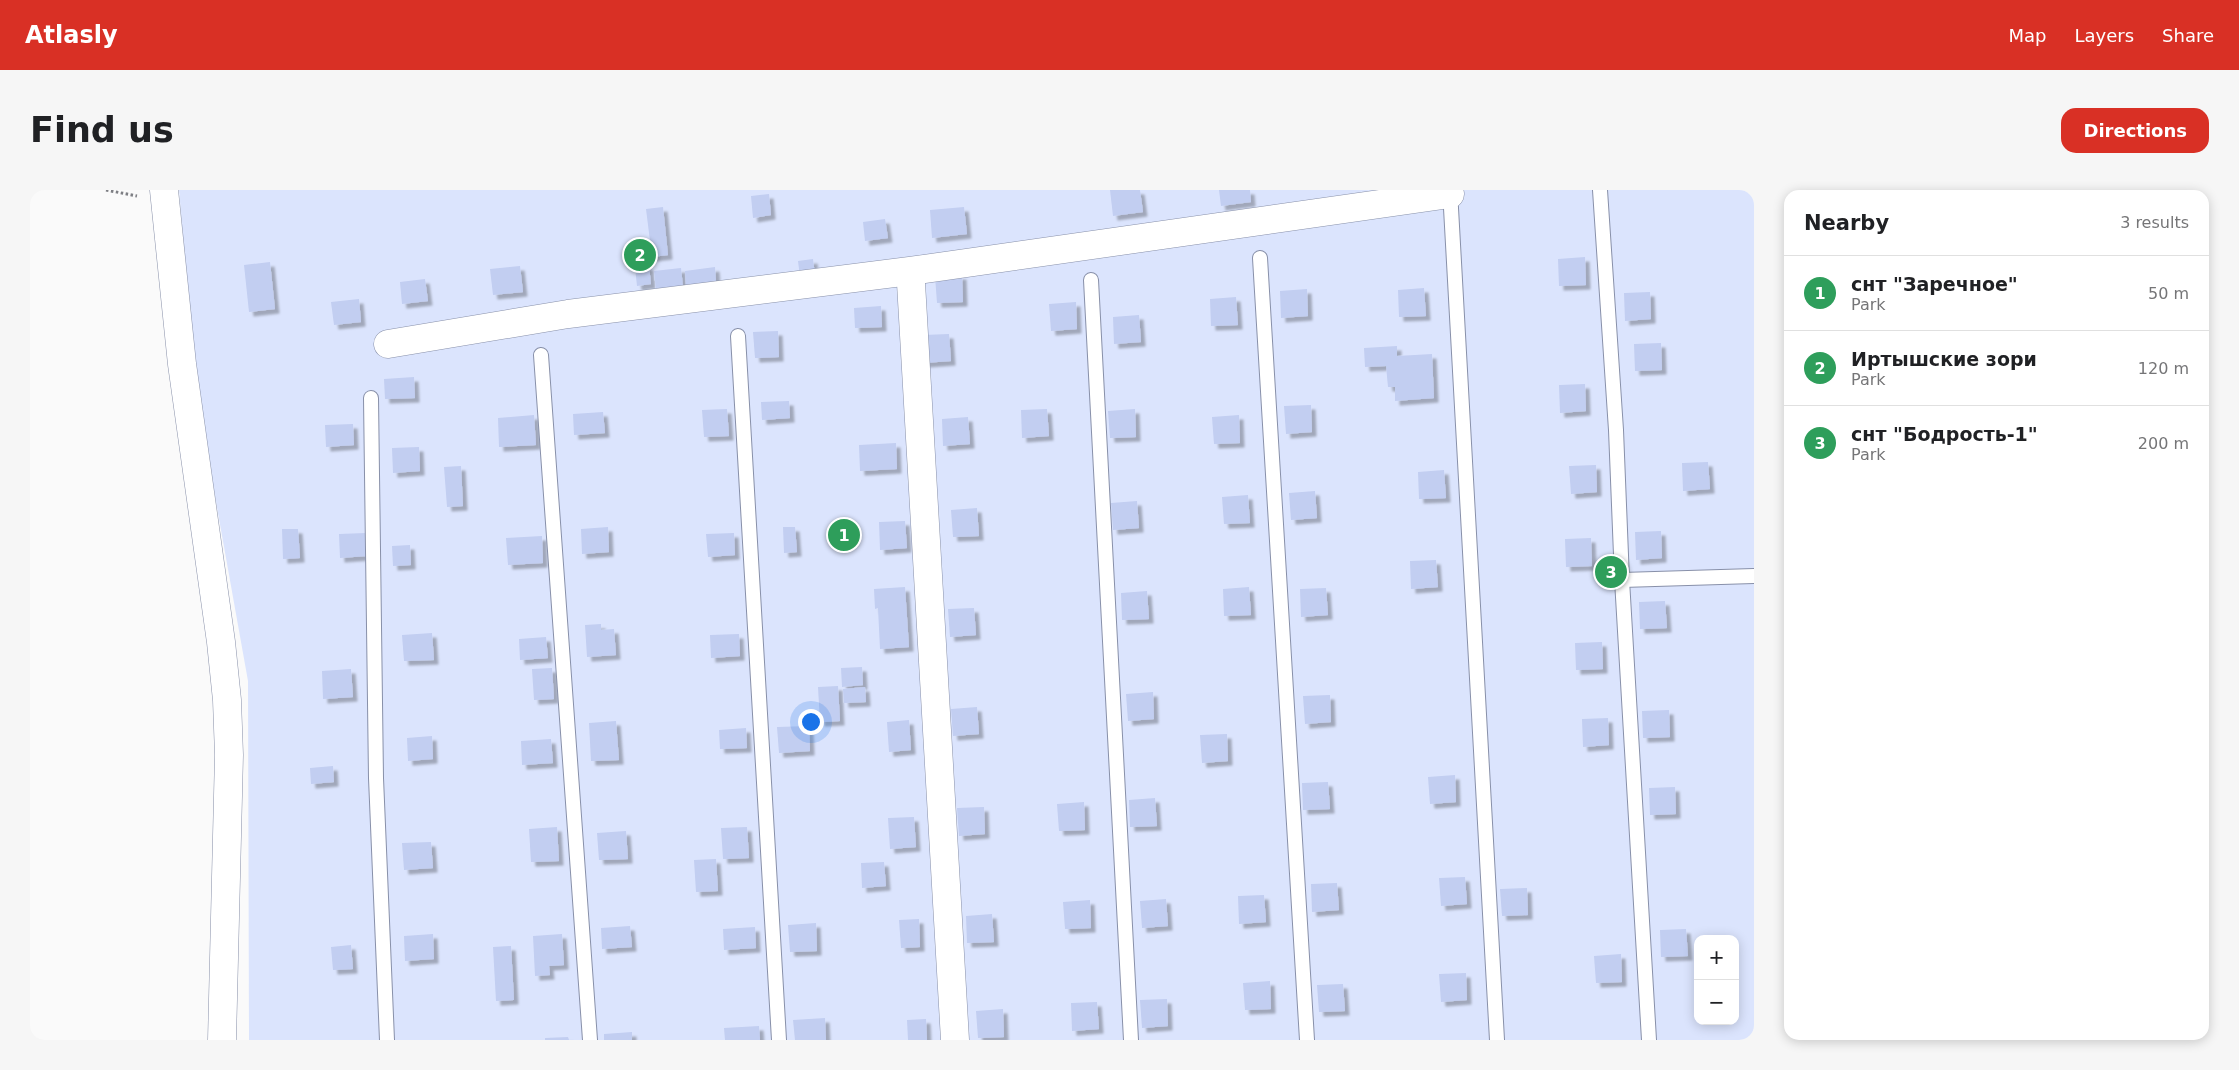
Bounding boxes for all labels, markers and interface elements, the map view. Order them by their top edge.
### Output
text: Atlasly [25,21,118,49]
text: Map [2008,25,2046,46]
text: Layers [2074,25,2134,46]
text: Share [2162,25,2214,46]
button: Directions [2061,108,2209,153]
text: Find us [30,110,174,150]
text: Nearby [1804,211,1889,235]
text: 3 results [2120,213,2189,232]
pin: 2 [624,236,656,274]
text: снт "Заречное" [1851,273,2018,295]
text: 1 [1814,284,1826,303]
text: 50 m [2148,284,2189,303]
text: Park [1851,295,1886,314]
text: Иртышские зори [1851,348,2037,370]
text: 2 [1814,359,1826,378]
text: 120 m [2138,359,2189,378]
text: Park [1851,370,1886,389]
text: снт "Бодрость-1" [1851,423,2038,445]
text: 3 [1814,434,1826,453]
text: 200 m [2138,434,2189,453]
text: Park [1851,445,1886,464]
pin: 1 [828,516,860,554]
pin: 3 [1595,553,1627,591]
your location [798,709,824,735]
map controls [1694,935,1739,1025]
button: + [1694,935,1739,980]
button: − [1694,980,1739,1025]

